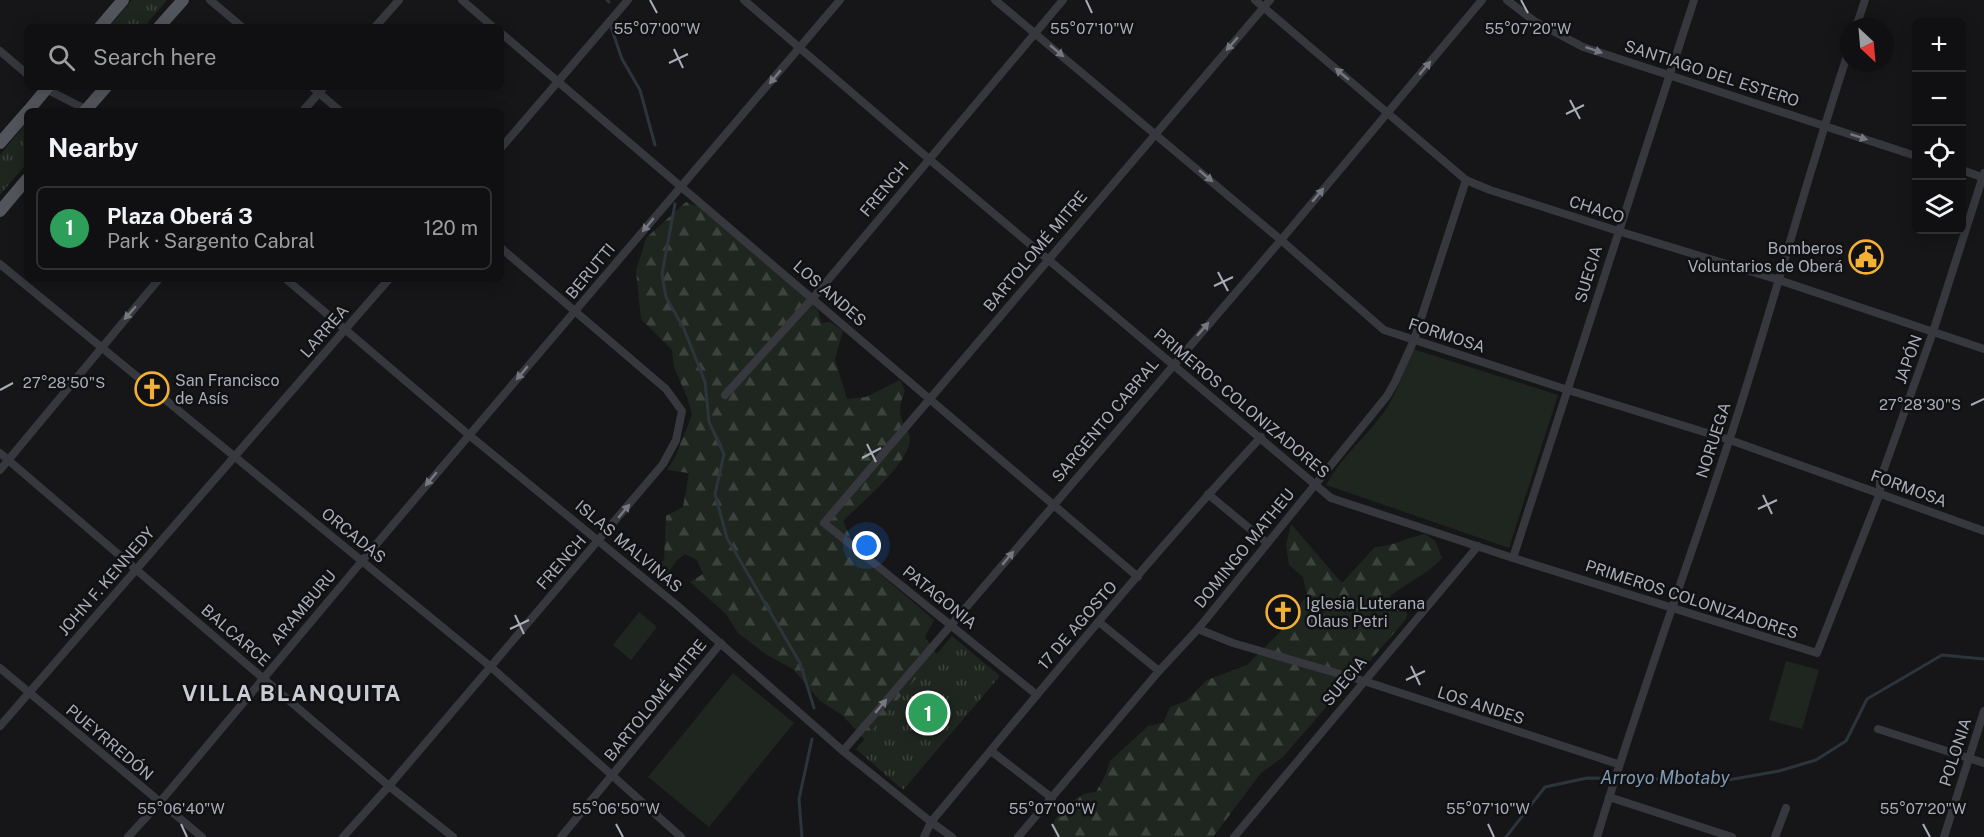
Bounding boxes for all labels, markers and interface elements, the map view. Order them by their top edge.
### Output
north arrow [1840,18,1894,72]
map controls [1912,18,1966,234]
button: + [1912,18,1966,72]
text: 55°07'00"W [614,20,700,37]
text: 55°07'10"W [1050,20,1134,37]
text: 55°07'20"W [1485,20,1571,37]
search box [24,24,504,90]
one-way arrow [1225,36,1238,52]
street label: SANTIAGO DEL ESTERO [1622,36,1802,111]
icon: search [45,41,78,74]
text: Search here [93,44,217,70]
one-way arrow [1049,44,1065,57]
one-way arrow [1585,46,1603,56]
one-way arrow [1418,61,1431,76]
one-way arrow [1335,68,1350,81]
one-way arrow [769,69,782,84]
button: − [1912,72,1966,126]
button: locate [1912,126,1966,180]
text: Nearby [48,132,138,163]
one-way arrow [1850,133,1868,142]
street label: FRENCH [856,158,913,221]
one-way arrow [1198,170,1214,183]
button: layers [1912,180,1966,234]
street label: BARTOLOMÉ MITRE [979,187,1091,315]
one-way arrow [1311,188,1324,203]
street label: CHACO [1567,192,1627,227]
text: Plaza Oberá 3 [107,203,253,229]
text: 1 [65,216,74,240]
text: 120 m [424,216,478,240]
one-way arrow [642,217,655,233]
text: Park · Sargento Cabral [107,229,315,253]
place label: Bomberos Voluntarios de Oberá [1688,239,1843,276]
public building icon: Bomberos Voluntarios de Oberá [1848,239,1884,275]
street label: BERUTTI [562,240,619,303]
street label: SUECIA [1571,243,1606,305]
street label: LOS ANDES [789,257,870,330]
street label: LARREA [296,301,352,362]
one-way arrow [124,305,137,320]
street label: FORMOSA [1406,314,1488,357]
one-way arrow [1196,322,1209,337]
street label: PRIMEROS COLONIZADORES [1150,325,1333,482]
street label: JAPÓN [1890,332,1926,386]
street label: SARGENTO CABRAL [1048,355,1163,486]
one-way arrow [516,365,529,380]
church icon: San Francisco de Asís [134,371,170,407]
place label: San Francisco de Asís [175,371,280,408]
text: 27°28'50"S [23,374,105,391]
text: 27°28'30"S [1879,396,1961,413]
street label: NORUEGA [1692,400,1735,480]
street label: FORMOSA [1868,466,1950,511]
one-way arrow [425,471,438,487]
street label: DOMINGO MATHEU [1190,485,1298,612]
street label: ISLAS MALVINAS [571,496,686,597]
street label: ORCADAS [318,504,390,567]
one-way arrow [617,504,630,519]
street label: JOHN F. KENNEDY [54,523,159,639]
street label: FRENCH [533,531,590,593]
your location [852,531,881,560]
one-way arrow [1001,551,1014,566]
street label: PRIMEROS COLONIZADORES [1583,556,1801,643]
street label: PATAGONIA [899,562,980,633]
street label: ARAMBURU [267,566,340,648]
street label: 17 DE AGOSTO [1034,577,1121,673]
church icon: Iglesia Luterana Olaus Petri [1265,594,1301,630]
place label: Iglesia Luterana Olaus Petri [1306,594,1425,631]
street label: BALCARCE [197,600,274,670]
street label: BARTOLOMÉ MITRE [600,635,710,765]
street label: SUECIA [1318,653,1371,710]
district label: VILLA BLANQUITA [182,680,402,706]
street label: LOS ANDES [1435,682,1527,728]
pin: 1 [908,690,948,736]
one-way arrow [875,698,888,714]
street label: PUEYRREDÓN [62,700,158,784]
street label: POLONIA [1936,716,1975,789]
water label: Arroyo Mbotaby [1600,767,1730,788]
text: 55°06'40"W [137,800,225,817]
text: 55°06'50"W [572,800,660,817]
text: 55°07'00"W [1009,800,1095,817]
text: 55°07'10"W [1446,800,1530,817]
text: 55°07'20"W [1880,800,1966,817]

